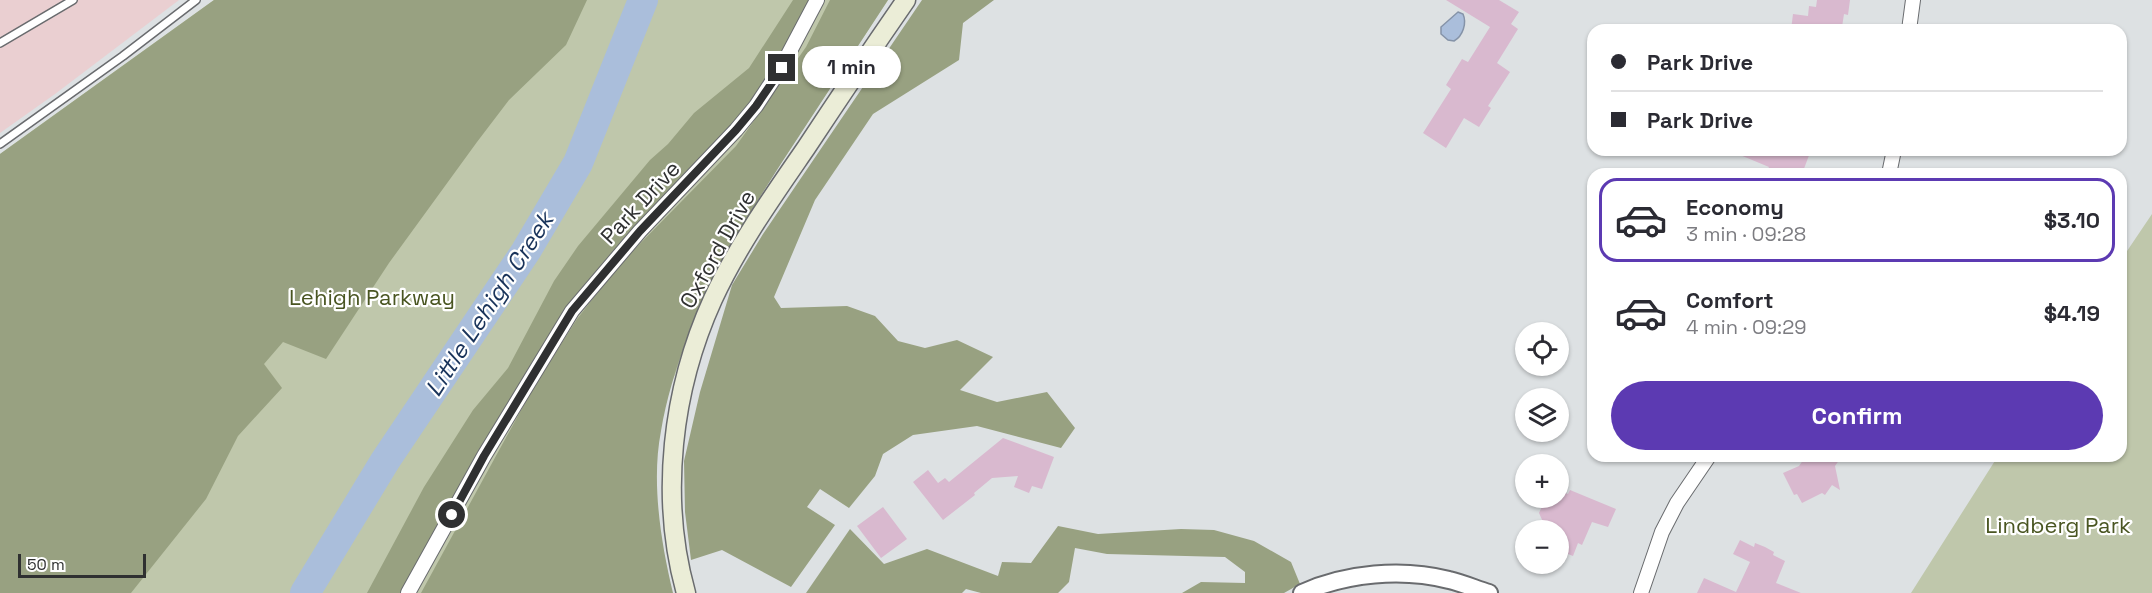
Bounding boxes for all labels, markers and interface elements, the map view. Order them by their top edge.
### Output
callout: 1 min [803,47,902,89]
text: Park Drive [1647,48,1753,76]
route end [768,54,795,81]
text: 1 min [827,54,876,80]
text: Park Drive [1647,106,1753,134]
street label: Park Drive [594,154,686,250]
street label: Oxford Drive [673,185,761,313]
icon: car [1614,193,1668,247]
text: Economy [1686,193,1784,221]
water label: Little Lehigh Creek [418,203,562,402]
text: $3.10 [2044,206,2100,234]
text: 3 min · 09:28 [1686,221,1806,247]
park label: Lehigh Parkway [289,283,455,311]
icon: car [1614,286,1668,340]
text: Comfort [1686,286,1774,314]
text: $4.19 [2044,299,2100,327]
text: 4 min · 09:29 [1686,314,1806,340]
map controls [1515,322,1569,574]
button: locate [1515,322,1569,376]
button: Confirm [1611,381,2103,450]
button: layers [1515,388,1569,442]
button: + [1515,454,1569,508]
route start [438,501,465,528]
park label: Lindberg Park [1985,511,2131,539]
button: − [1515,520,1569,574]
scale bar [18,551,146,578]
text: 50 m [27,554,65,575]

